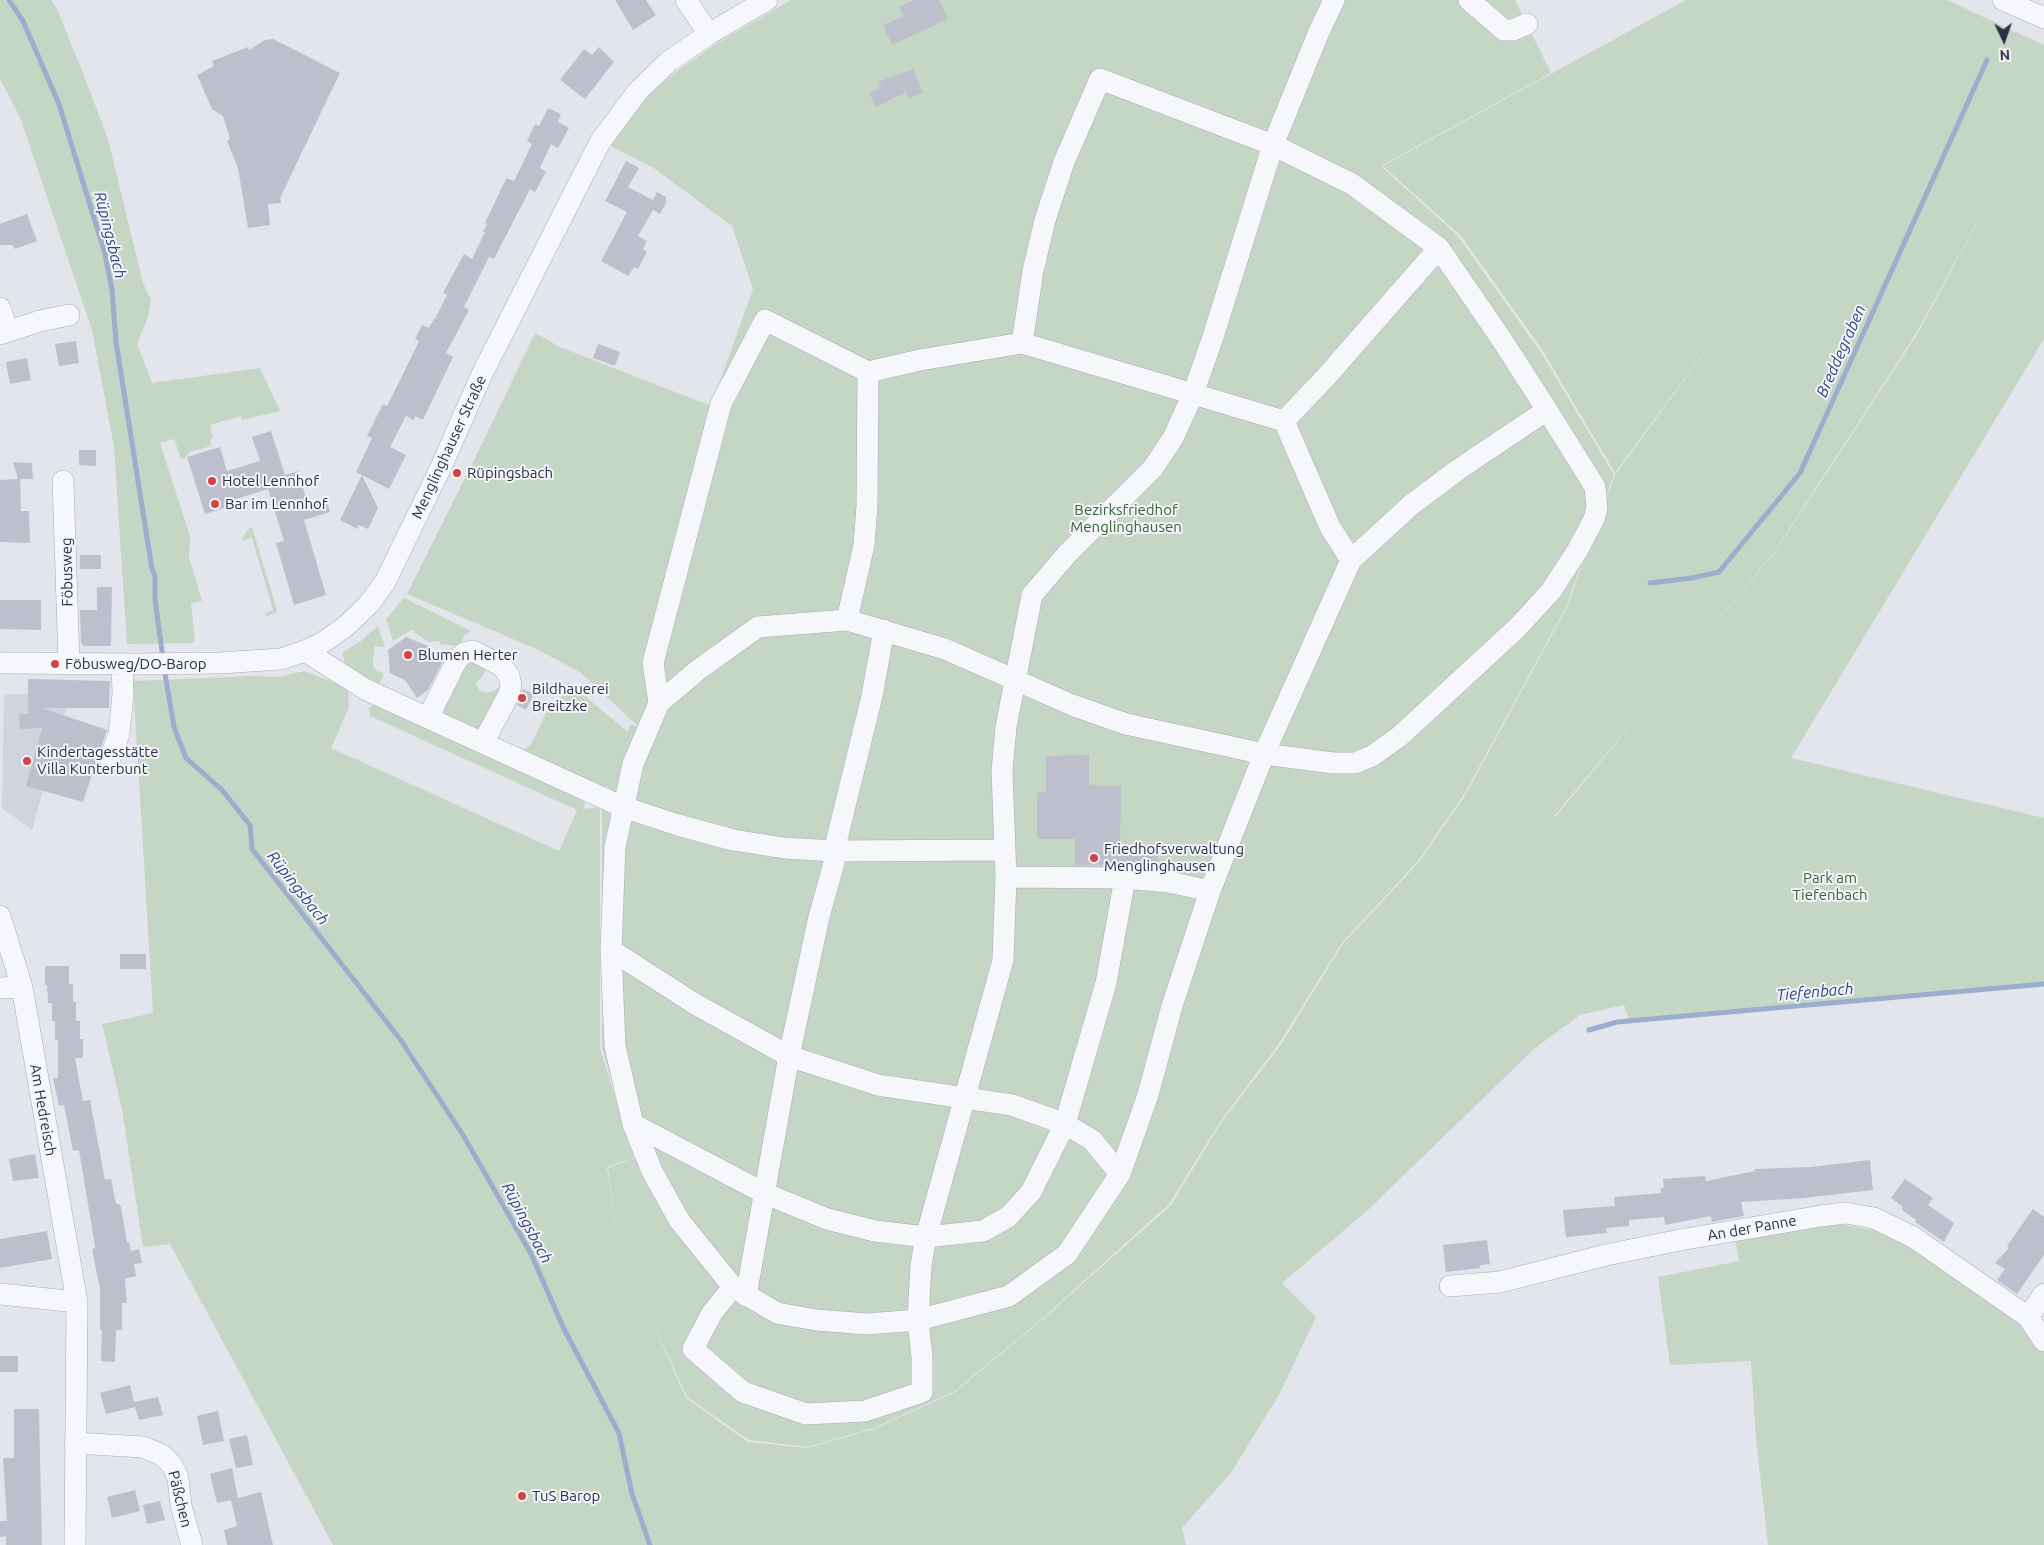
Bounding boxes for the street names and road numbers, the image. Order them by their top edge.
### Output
street label: Menglinghauser Straße [408,372,490,522]
street label: Föbusweg [57,537,77,607]
street label: Am Hedreisch [26,1063,60,1157]
street label: An der Panne [1706,1211,1798,1245]
street label: Päßchen [164,1469,196,1529]

